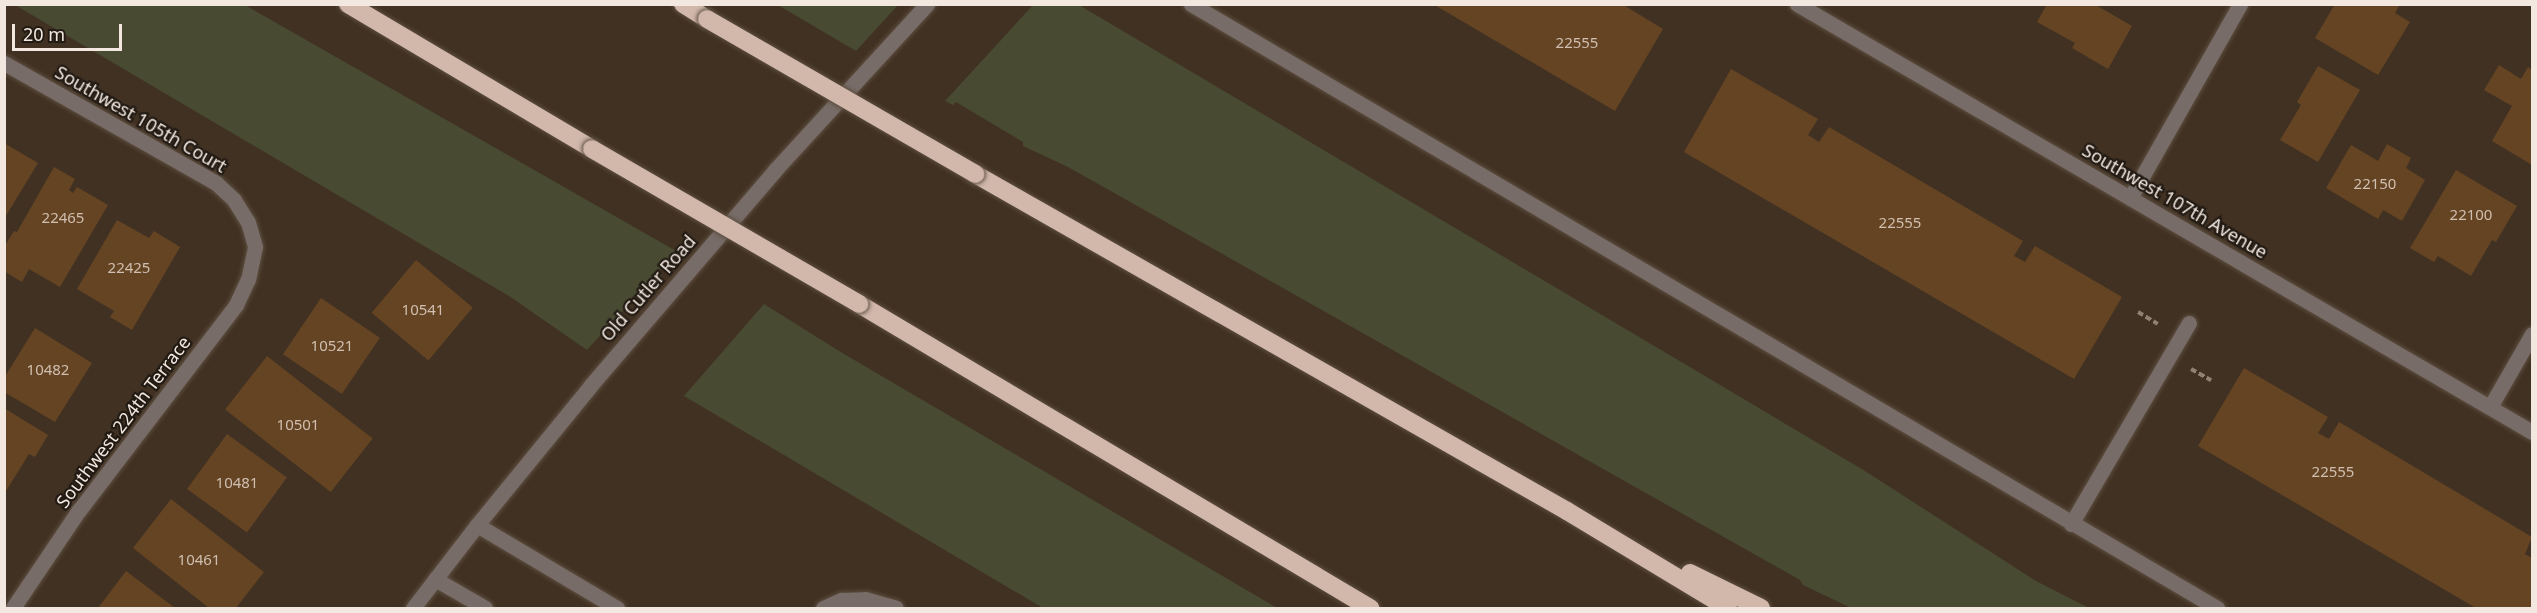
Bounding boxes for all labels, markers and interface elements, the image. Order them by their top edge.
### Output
scale bar [15,12,124,50]
text: 20 m [23,22,65,46]
house number: 22555 [1556,34,1598,52]
street label: Southwest 105th Court [52,61,230,177]
street label: Southwest 107th Avenue [2079,139,2271,263]
house number: 22150 [2354,175,2396,193]
house number: 22100 [2450,206,2492,224]
house number: 22465 [42,209,84,227]
house number: 22555 [1879,214,1921,232]
street label: Old Cutler Road [596,230,700,346]
house number: 22425 [108,259,150,277]
house number: 10541 [402,301,444,319]
street label: Southwest 224th Terrace [51,332,195,512]
house number: 10521 [311,337,353,355]
house number: 10482 [27,361,69,379]
house number: 10501 [277,416,319,434]
house number: 22555 [2312,463,2354,481]
house number: 10481 [216,474,258,492]
house number: 10461 [178,551,220,569]

